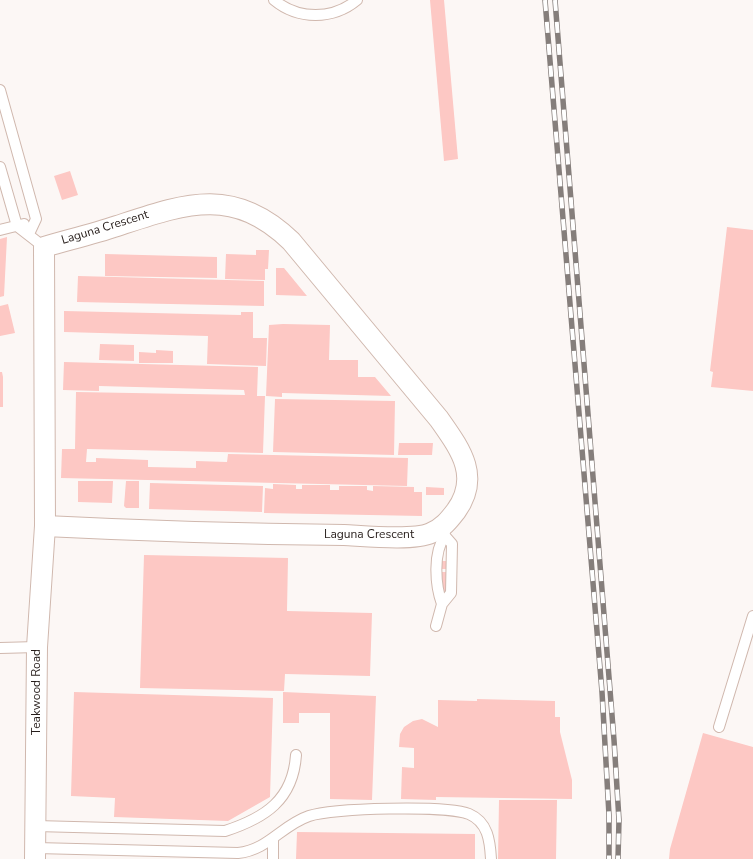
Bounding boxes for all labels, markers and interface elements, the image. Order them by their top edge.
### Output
street label: Laguna Crescent [60,208,150,248]
street label: Laguna Crescent [324,528,414,542]
street label: Teakwood Road [30,649,44,735]

